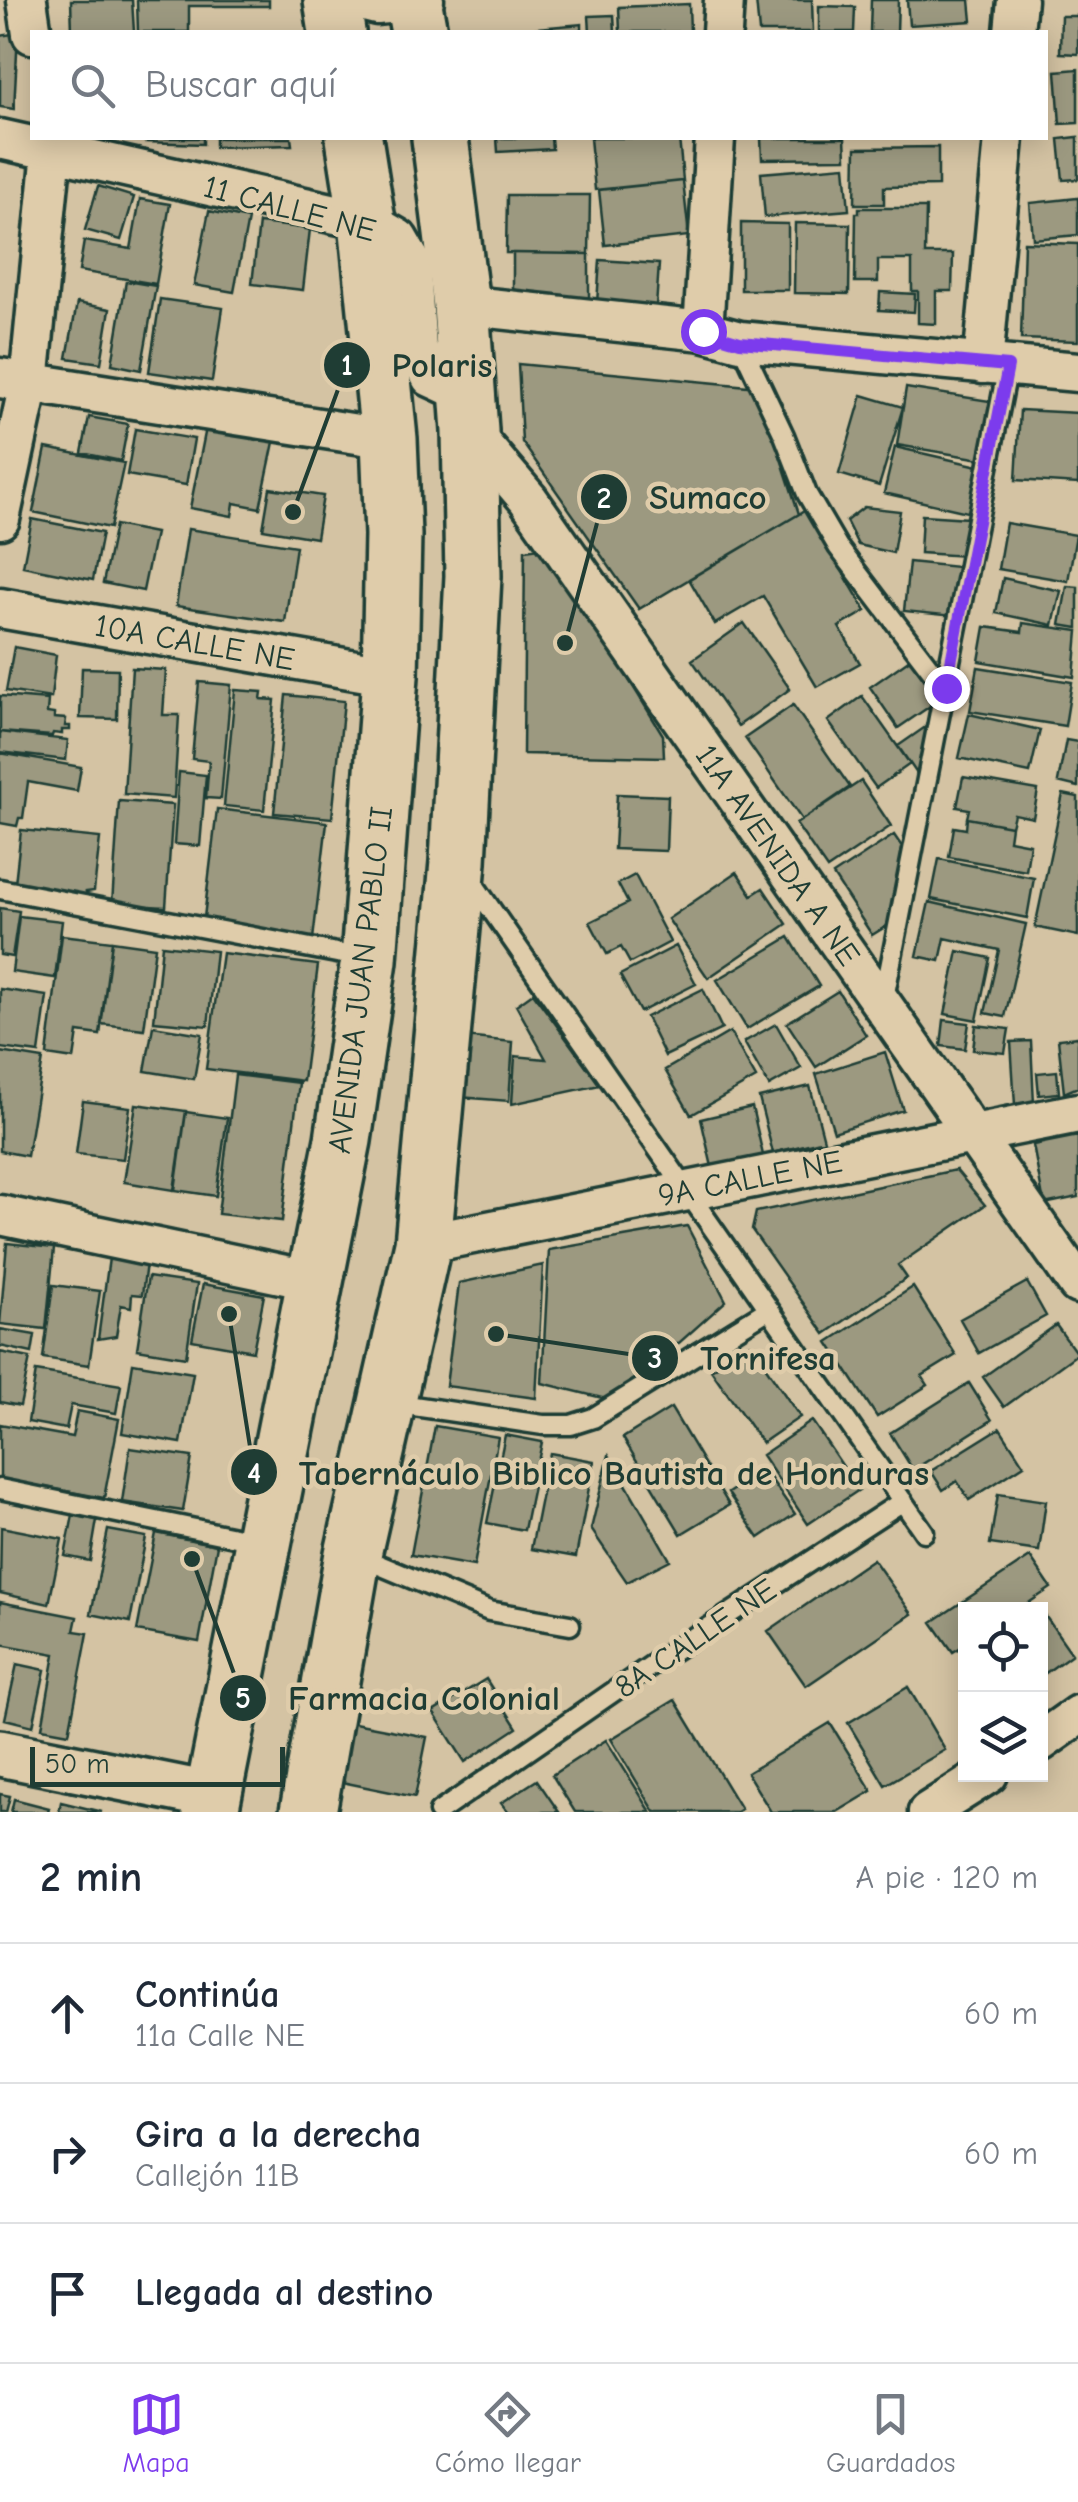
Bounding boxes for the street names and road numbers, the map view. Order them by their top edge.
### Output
street label: 11 CALLE NE [200,168,380,249]
street label: 10A CALLE NE [92,607,298,678]
street label: 11A AVENIDA A NE [688,738,868,973]
street label: AVENIDA JUAN PABLO II [321,804,400,1156]
street label: 9A CALLE NE [655,1143,845,1214]
street label: 8A CALLE NE [608,1571,783,1706]

